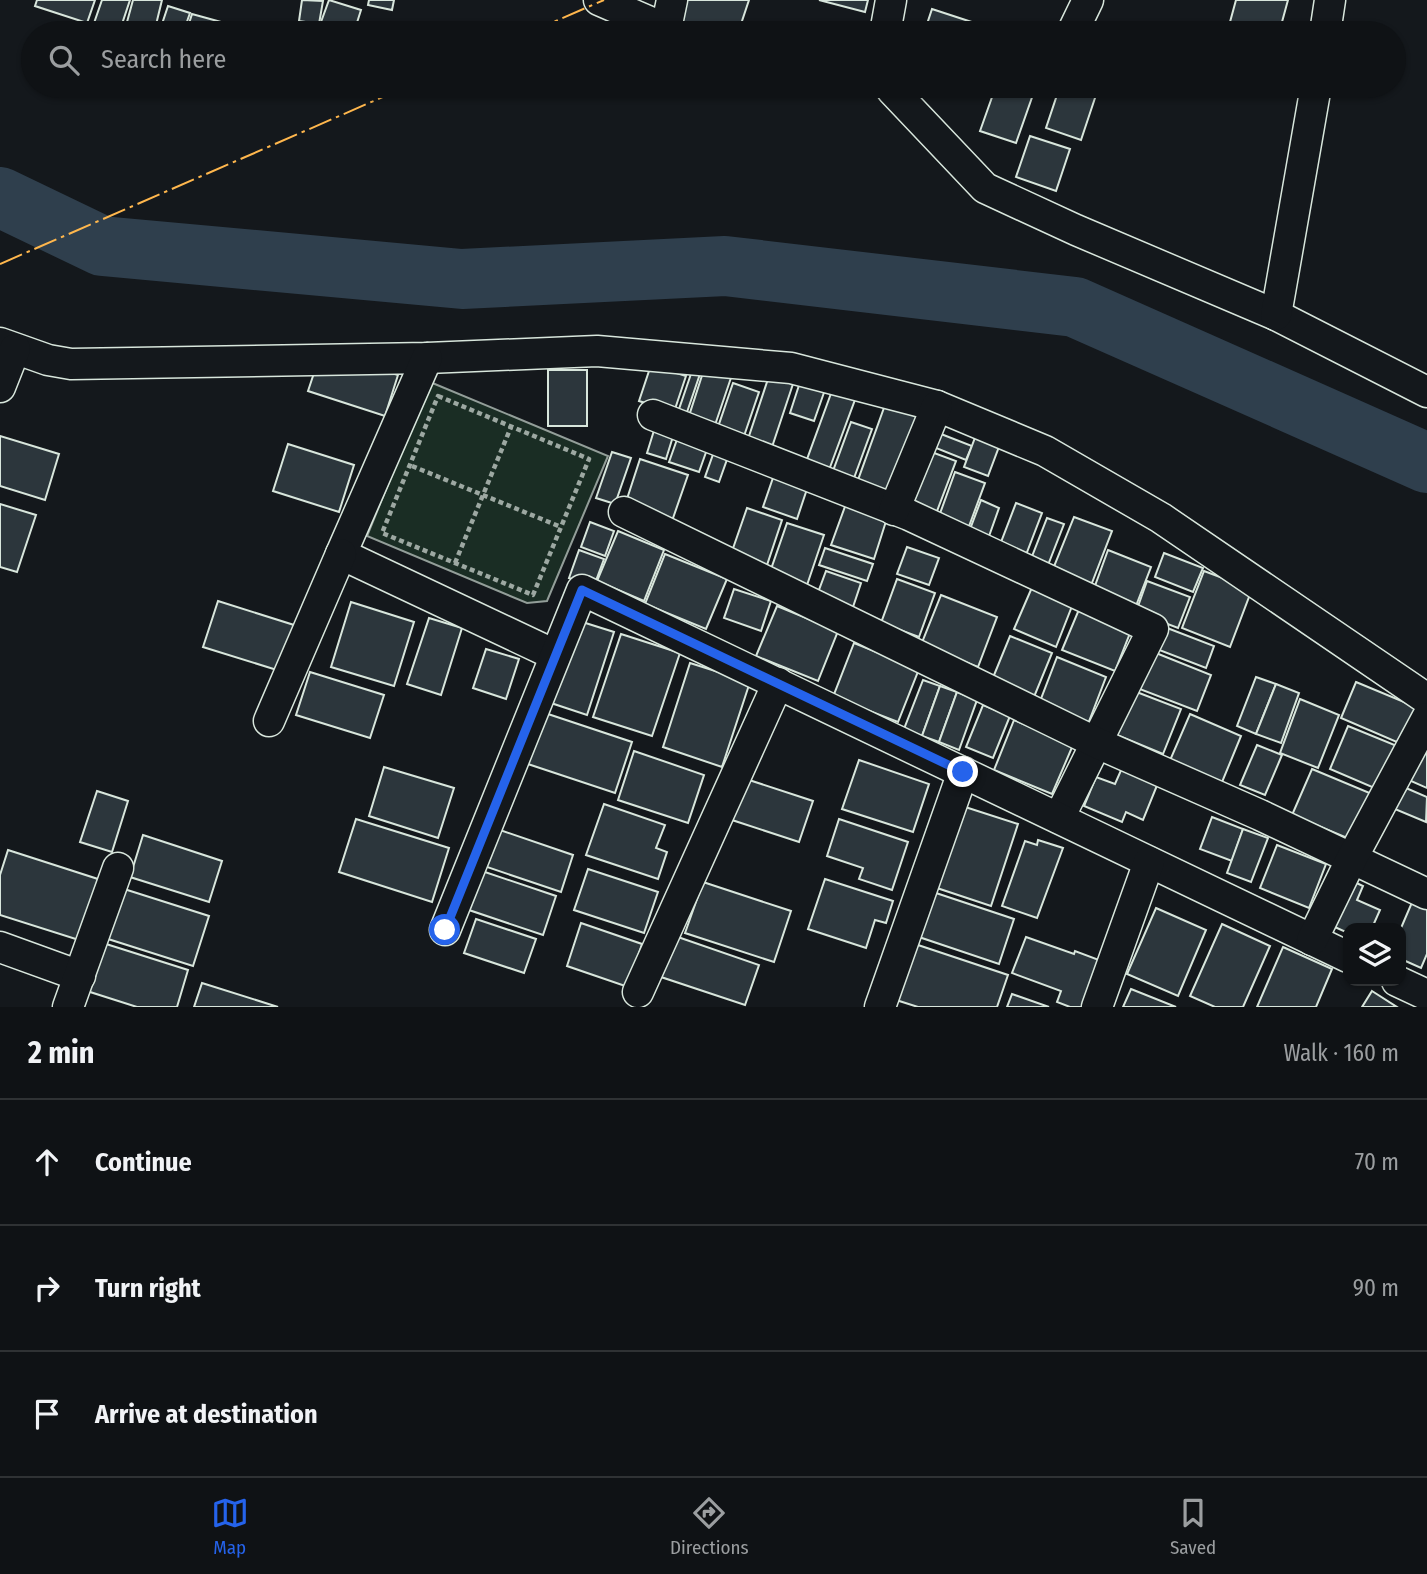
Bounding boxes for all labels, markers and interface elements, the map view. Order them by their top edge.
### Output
search box [21,21,1406,98]
icon: search [45,41,83,79]
text: Search here [101,44,226,75]
route end [947,756,978,787]
route start [429,914,460,945]
map controls [1343,923,1406,986]
button: layers [1343,923,1406,986]
text: 2 min [28,1035,95,1071]
text: Walk · 160 m [1283,1039,1399,1067]
icon: ahead [28,1143,66,1181]
text: Continue [95,1147,192,1178]
text: 70 m [1355,1148,1399,1176]
icon: right [28,1269,66,1307]
text: Turn right [95,1273,201,1304]
text: 90 m [1353,1274,1399,1302]
icon: arrive [28,1395,66,1433]
text: Arrive at destination [95,1399,318,1430]
tab: Map [211,1494,249,1559]
tab: Directions [670,1494,749,1559]
tab: Saved [1170,1494,1216,1559]

